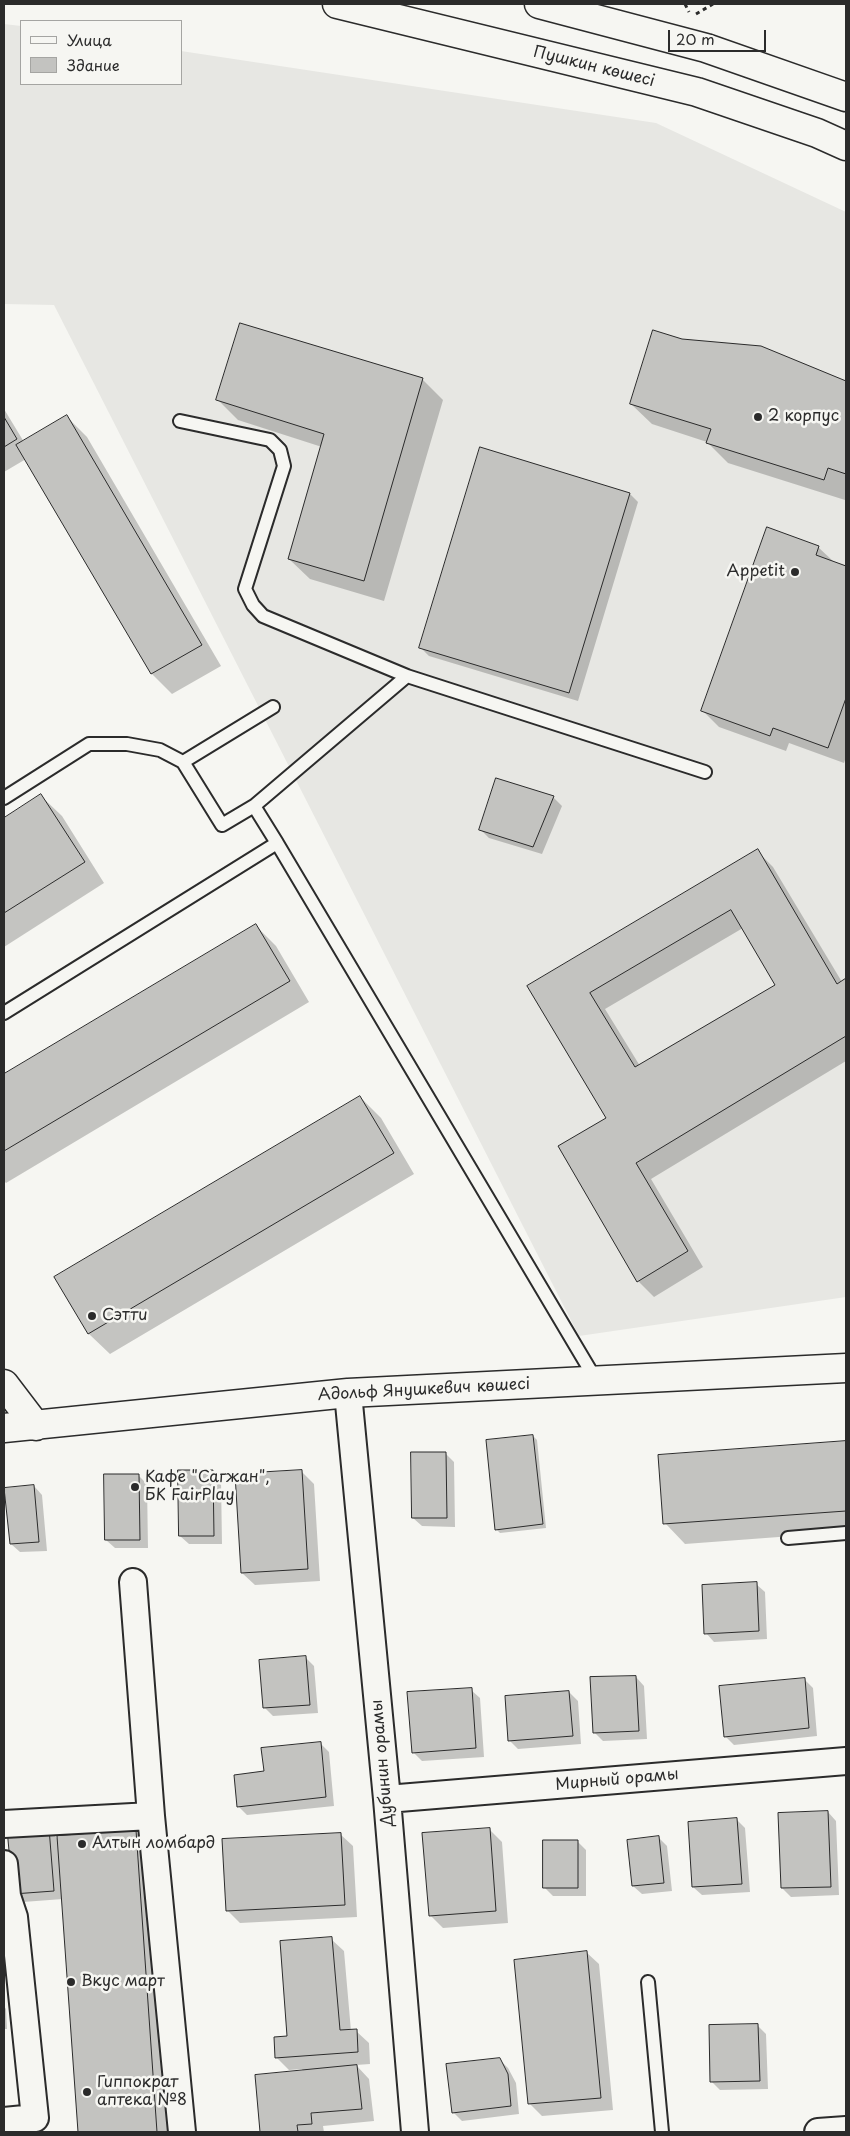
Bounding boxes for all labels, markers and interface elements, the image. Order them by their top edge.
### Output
legend [20,20,182,85]
scale bar [670,20,768,52]
text: 20 m [676,27,715,50]
text: Улица [67,28,112,51]
street label: Пушкин көшесі [531,43,657,91]
text: Здание [67,53,120,76]
place label: 2 корпус [768,407,839,427]
marker: 2 корпус [752,411,764,423]
place label: Appetit [726,562,785,582]
marker: Appetit [789,566,801,578]
place label: Сэтти [102,1306,148,1326]
marker: Сэтти [86,1310,98,1322]
street label: Адольф Янушкевич көшесі [317,1375,531,1405]
place label: Кафе "Сагжан", БК FairPlay [145,1468,270,1506]
marker: Кафе "Сагжан", БК FairPlay [129,1481,141,1493]
street label: Дубинин орамы [368,1699,398,1827]
street label: Мирный орамы [555,1765,679,1795]
place label: Алтын ломбард [92,1834,215,1854]
marker: Алтын ломбард [76,1838,88,1850]
place label: Вкус март [81,1972,165,1992]
marker: Вкус март [65,1976,77,1988]
place label: Гиппократ аптека №8 [97,2073,187,2111]
marker: Гиппократ аптека №8 [81,2086,93,2098]

